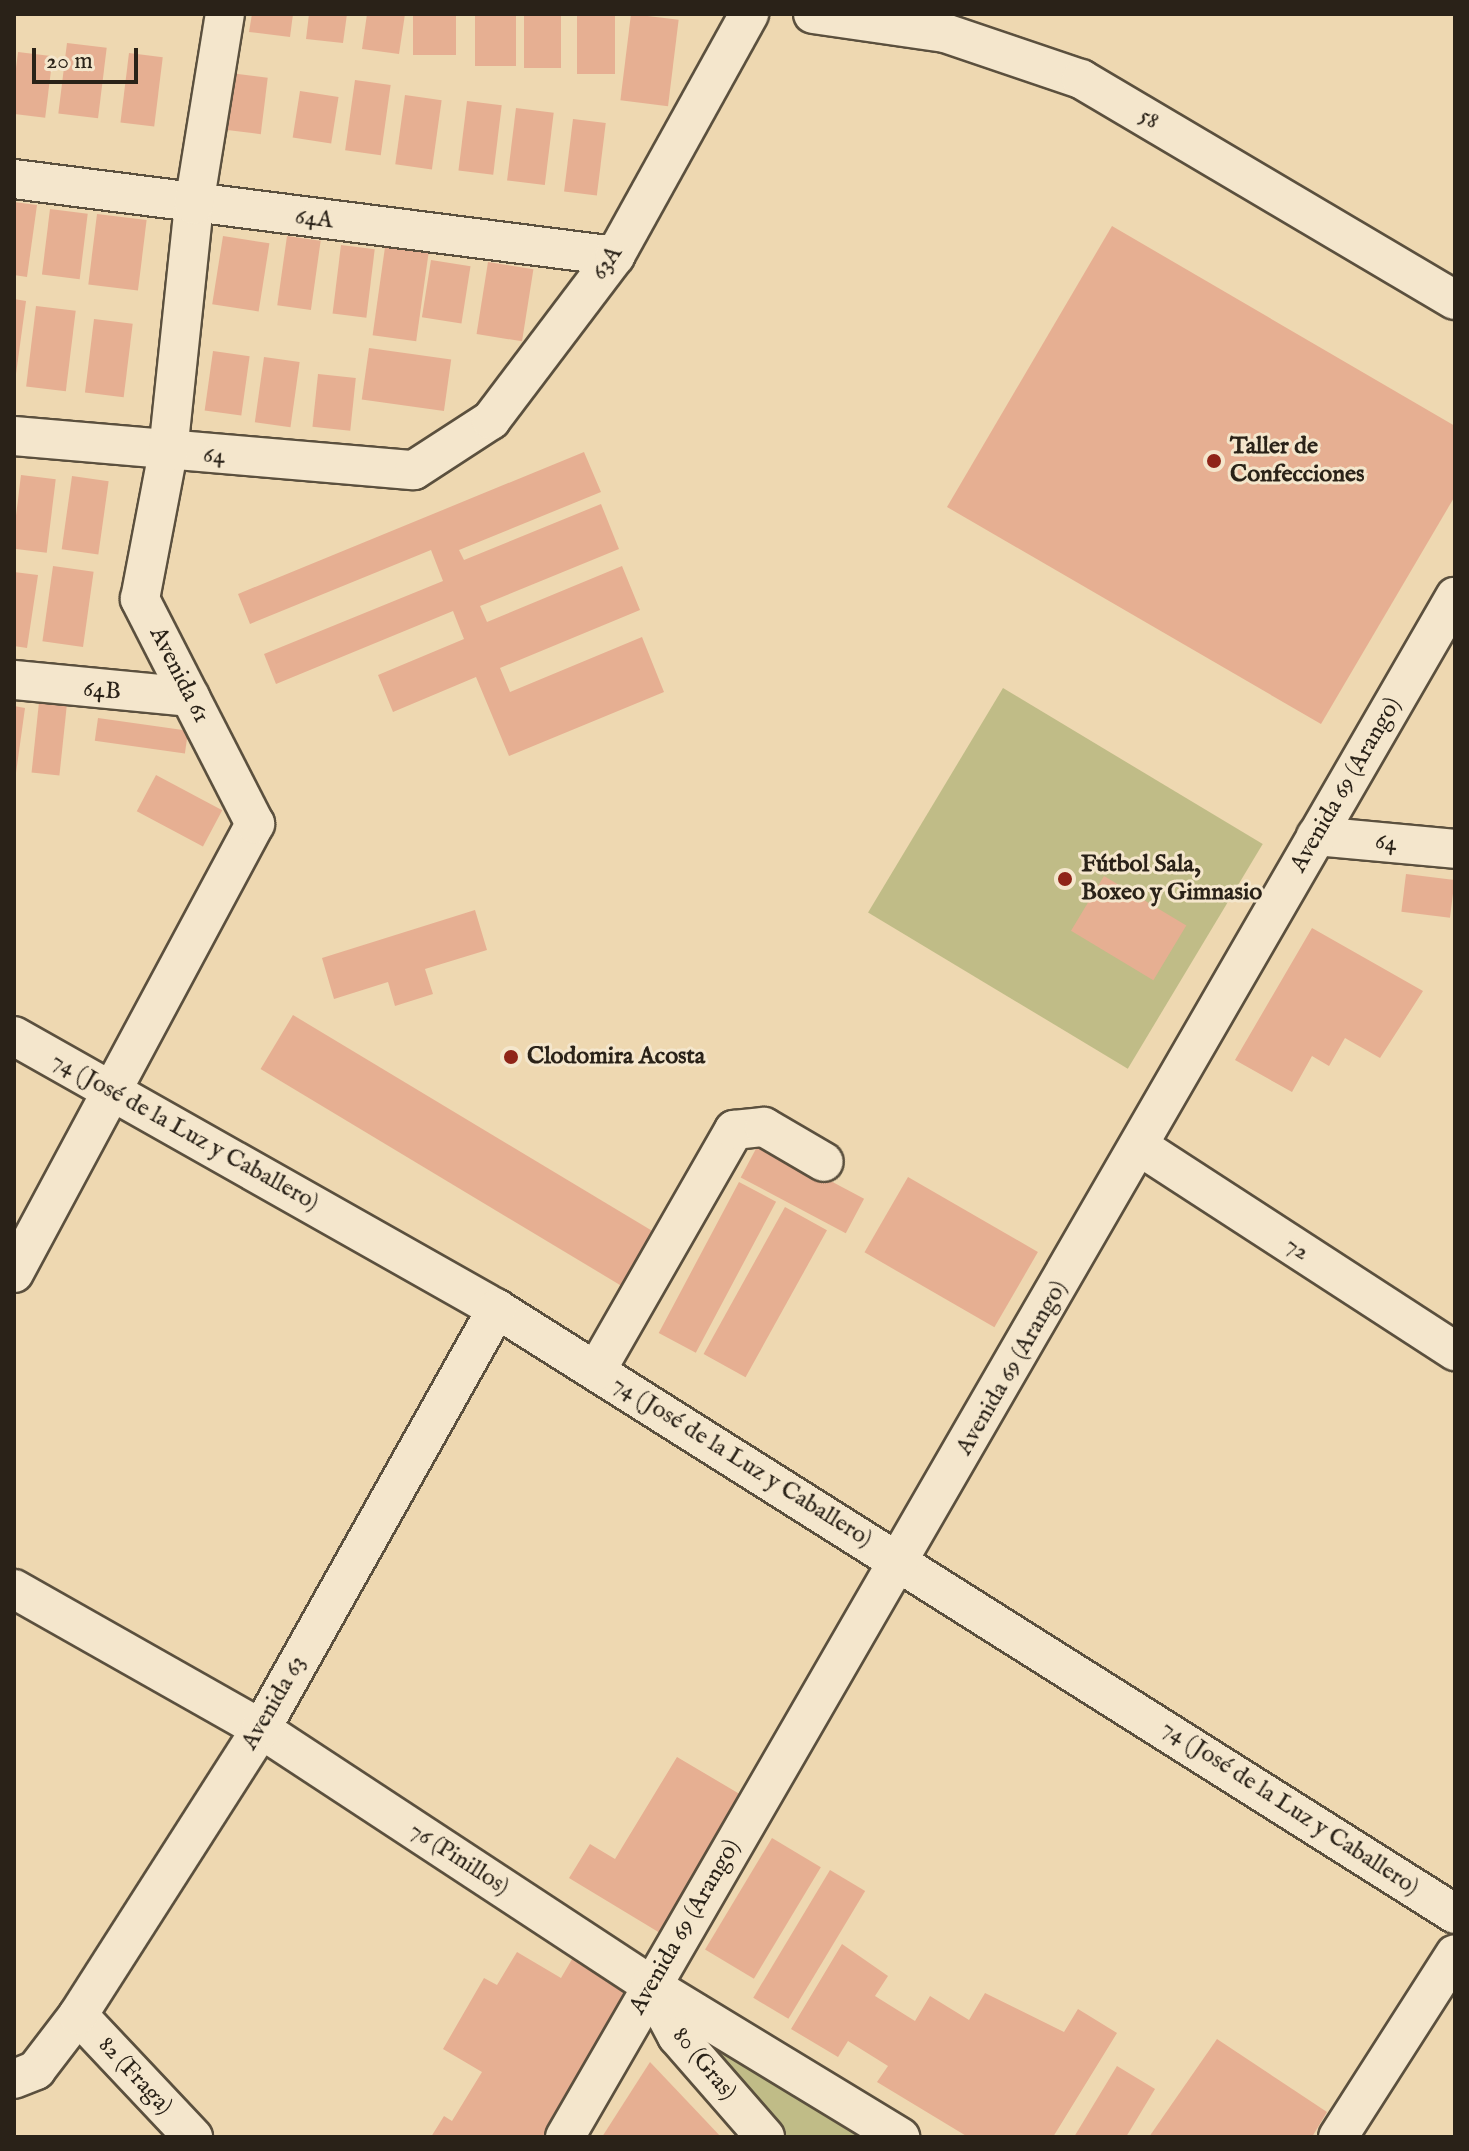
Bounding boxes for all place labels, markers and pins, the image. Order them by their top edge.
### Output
place label: Taller de Confecciones [1230,433,1364,489]
marker: Taller de Confecciones [1205,452,1223,470]
place label: Fútbol Sala, Boxeo y Gimnasio [1081,851,1262,907]
marker: Fútbol Sala, Boxeo y Gimnasio [1056,870,1074,888]
place label: Clodomira Acosta [527,1043,705,1071]
marker: Clodomira Acosta [502,1048,520,1066]

